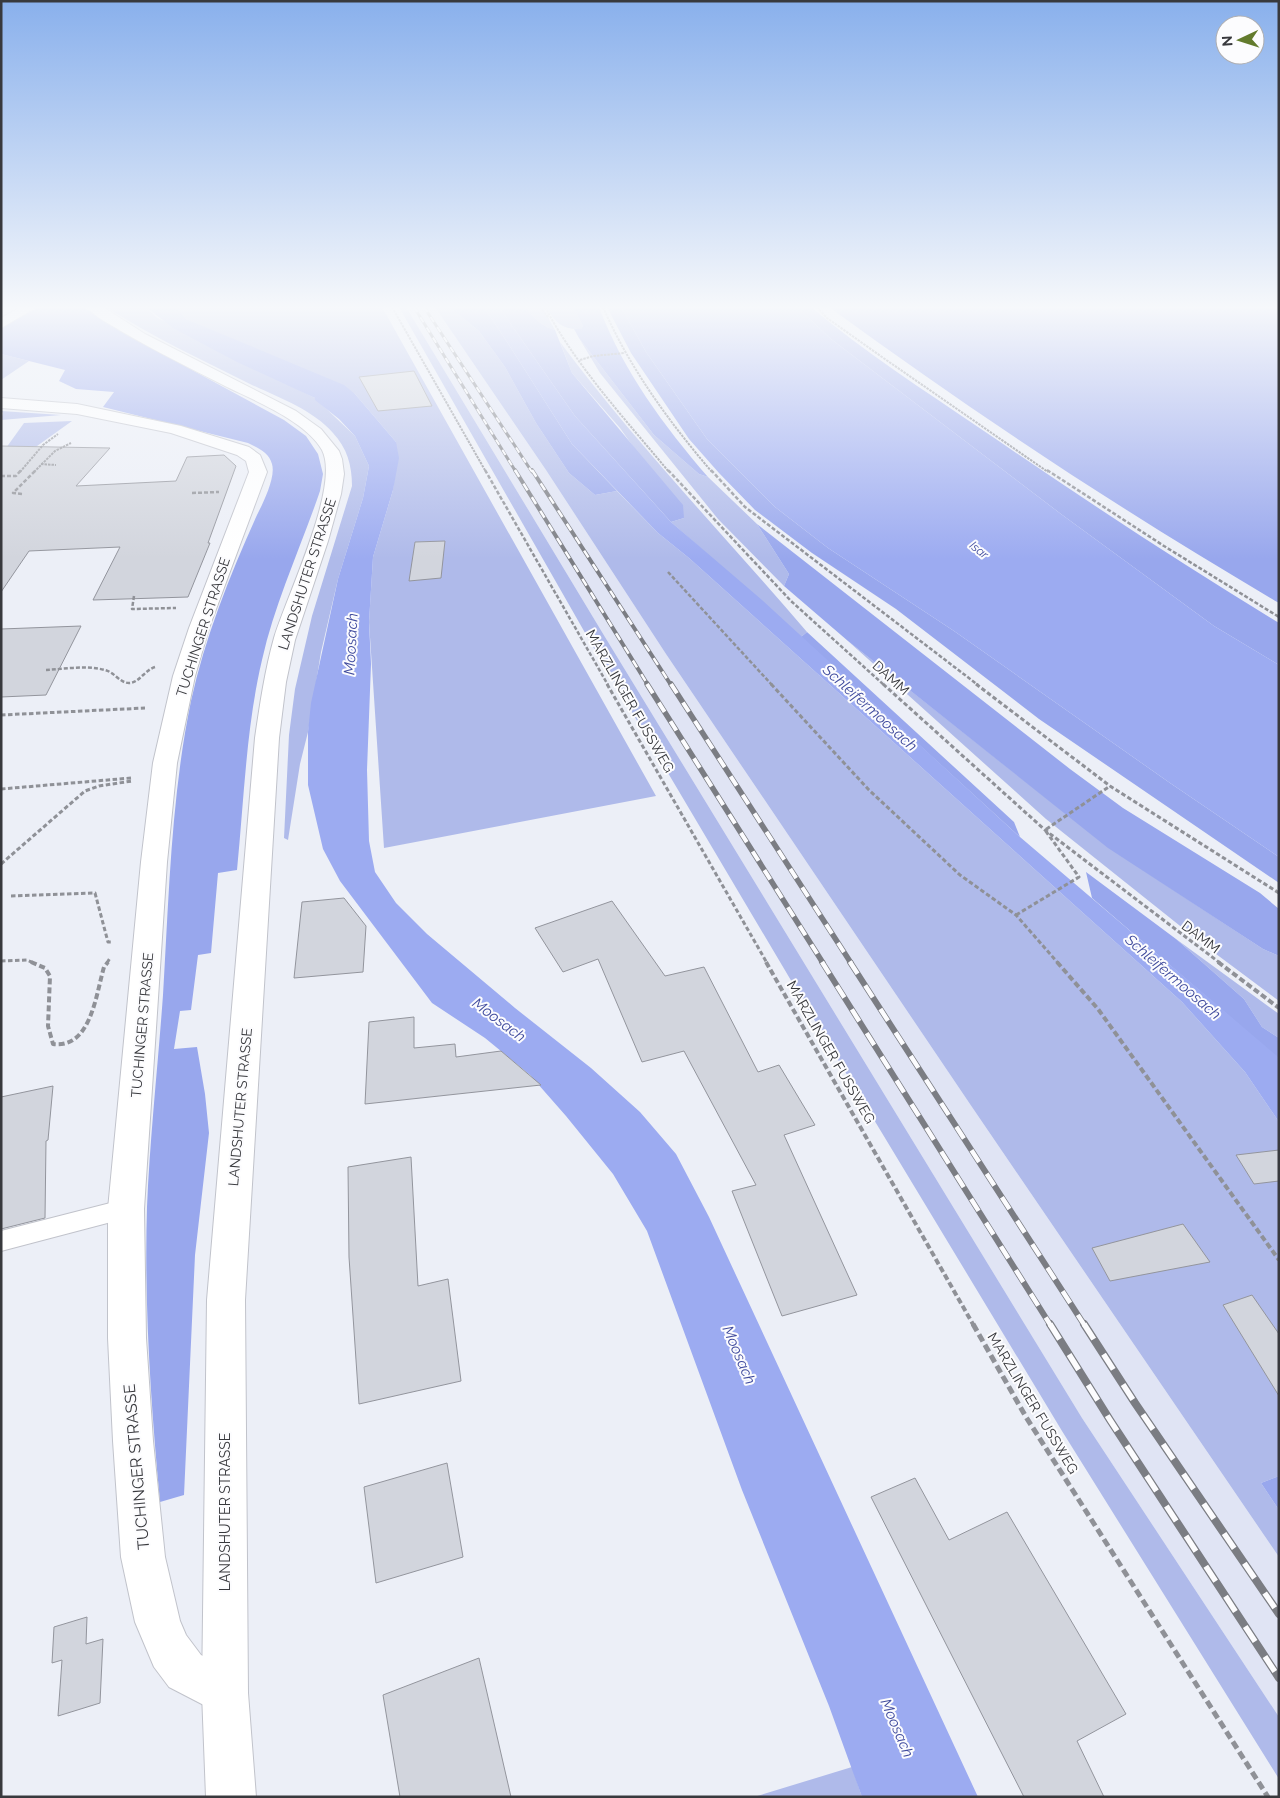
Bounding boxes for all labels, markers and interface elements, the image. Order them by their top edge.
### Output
north arrow [1215,15,1265,65]
text: N [1219,35,1235,47]
street label: LANDSHUTER STRASSE [275,496,339,652]
water label: Isar [967,538,992,562]
street label: TUCHINGER STRASSE [173,555,233,699]
water label: Moosach [340,613,362,675]
street label: MARZLINGER FUSSWEG [583,627,677,775]
street label: DAMM [869,657,913,699]
water label: Schleifermoosach [818,660,921,755]
street label: DAMM [1179,917,1223,957]
water label: Schleifermoosach [1121,930,1224,1023]
street label: TUCHINGER STRASSE [128,952,156,1098]
street label: MARZLINGER FUSSWEG [784,978,878,1126]
water label: Moosach [469,994,529,1046]
street label: LANDSHUTER STRASSE [225,1027,255,1187]
water label: Moosach [719,1323,759,1387]
street label: MARZLINGER FUSSWEG [984,1329,1082,1477]
street label: TUCHINGER STRASSE [120,1383,153,1551]
street label: LANDSHUTER STRASSE [217,1433,233,1591]
water label: Moosach [877,1696,917,1760]

